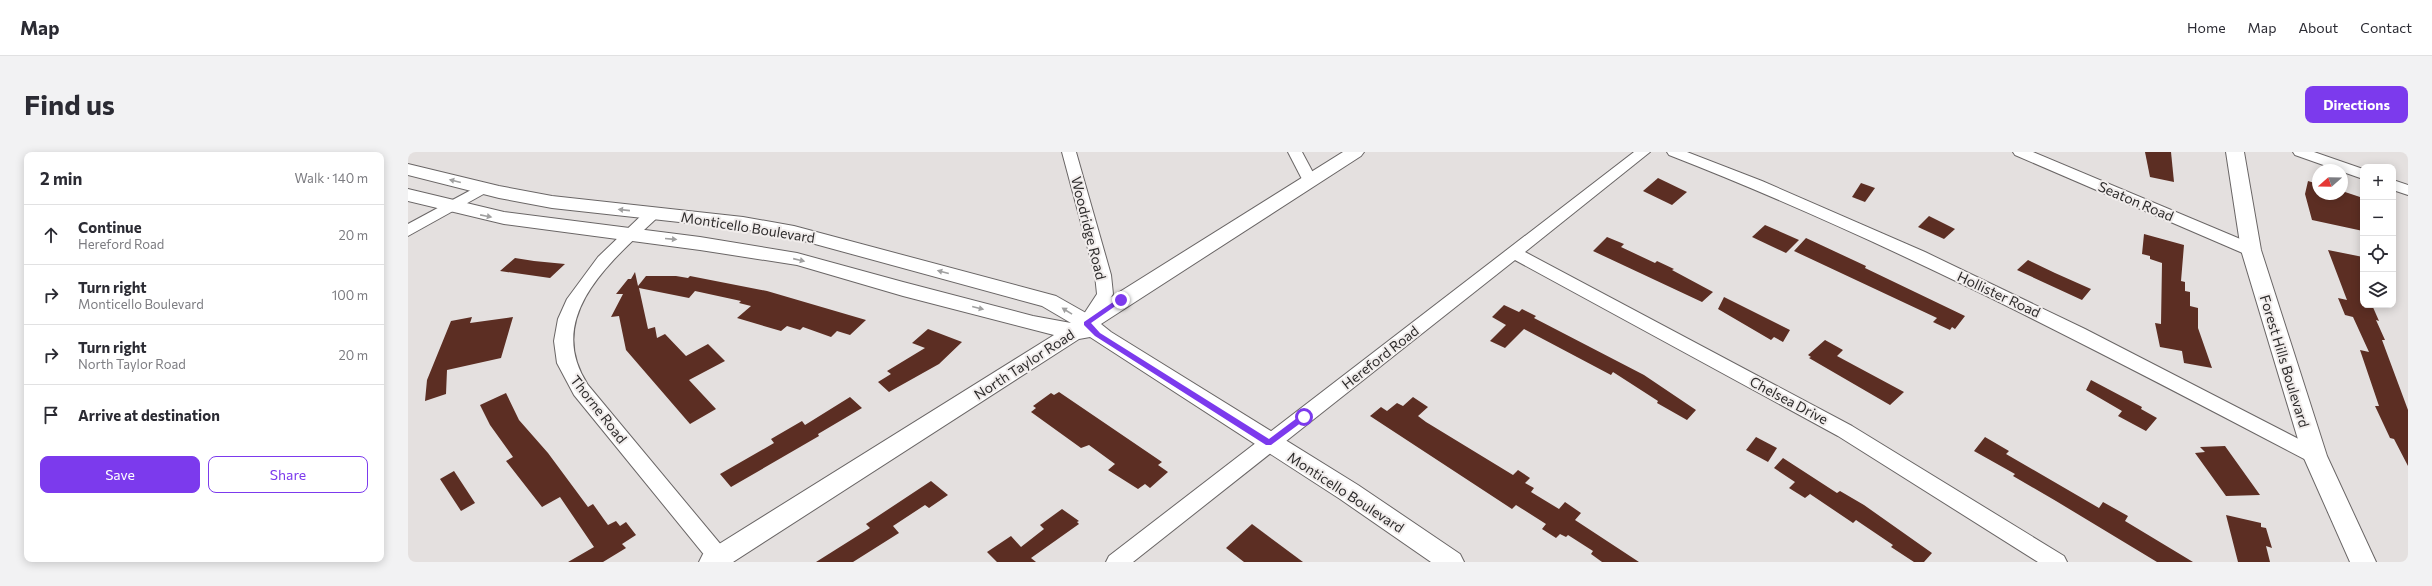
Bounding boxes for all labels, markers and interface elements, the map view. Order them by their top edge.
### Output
text: Map [20,16,59,39]
text: Home [2187,19,2226,36]
text: Map [2248,19,2276,36]
text: About [2298,19,2338,36]
text: Contact [2360,19,2412,36]
button: Directions [2305,86,2408,123]
text: Find us [24,87,115,121]
north arrow [2312,164,2348,200]
map controls [2360,164,2396,308]
button: + [2360,164,2396,200]
text: 2 min [40,168,82,189]
text: Walk · 140 m [295,170,368,186]
street label: Woodridge Road [1068,175,1110,281]
one-way arrow [448,177,461,183]
street label: Seaton Road [2096,177,2176,225]
button: − [2360,200,2396,236]
one-way arrow [618,207,630,214]
street label: Monticello Boulevard [680,208,816,246]
one-way arrow [480,213,492,219]
text: Continue [78,218,142,236]
icon: ahead [40,224,62,246]
text: 20 m [339,227,368,243]
text: Hereford Road [78,236,164,252]
one-way arrow [665,236,677,242]
button: locate [2360,236,2396,272]
one-way arrow [793,257,805,263]
street label: Hollister Road [1955,267,2043,321]
one-way arrow [937,269,949,275]
button: layers [2360,272,2396,308]
text: Turn right [78,278,147,296]
icon: right [40,284,62,306]
text: 100 m [332,287,368,303]
route end [1112,291,1130,309]
street label: Forest Hills Boulevard [2257,293,2313,429]
text: Monticello Boulevard [78,296,204,312]
one-way arrow [972,306,985,312]
one-way arrow [1061,307,1072,314]
street label: Hereford Road [1338,322,1422,392]
street label: North Taylor Road [971,325,1077,403]
text: Turn right [78,338,147,356]
icon: right [40,344,62,366]
text: 20 m [339,347,368,363]
text: North Taylor Road [78,356,186,372]
street label: Thorne Road [567,372,631,446]
street label: Chelsea Drive [1747,372,1831,428]
icon: arrive [40,404,62,426]
text: Arrive at destination [78,406,220,424]
route start [1295,408,1313,426]
street label: Monticello Boulevard [1285,448,1407,536]
button: Save [40,456,200,493]
button: Share [208,456,368,493]

